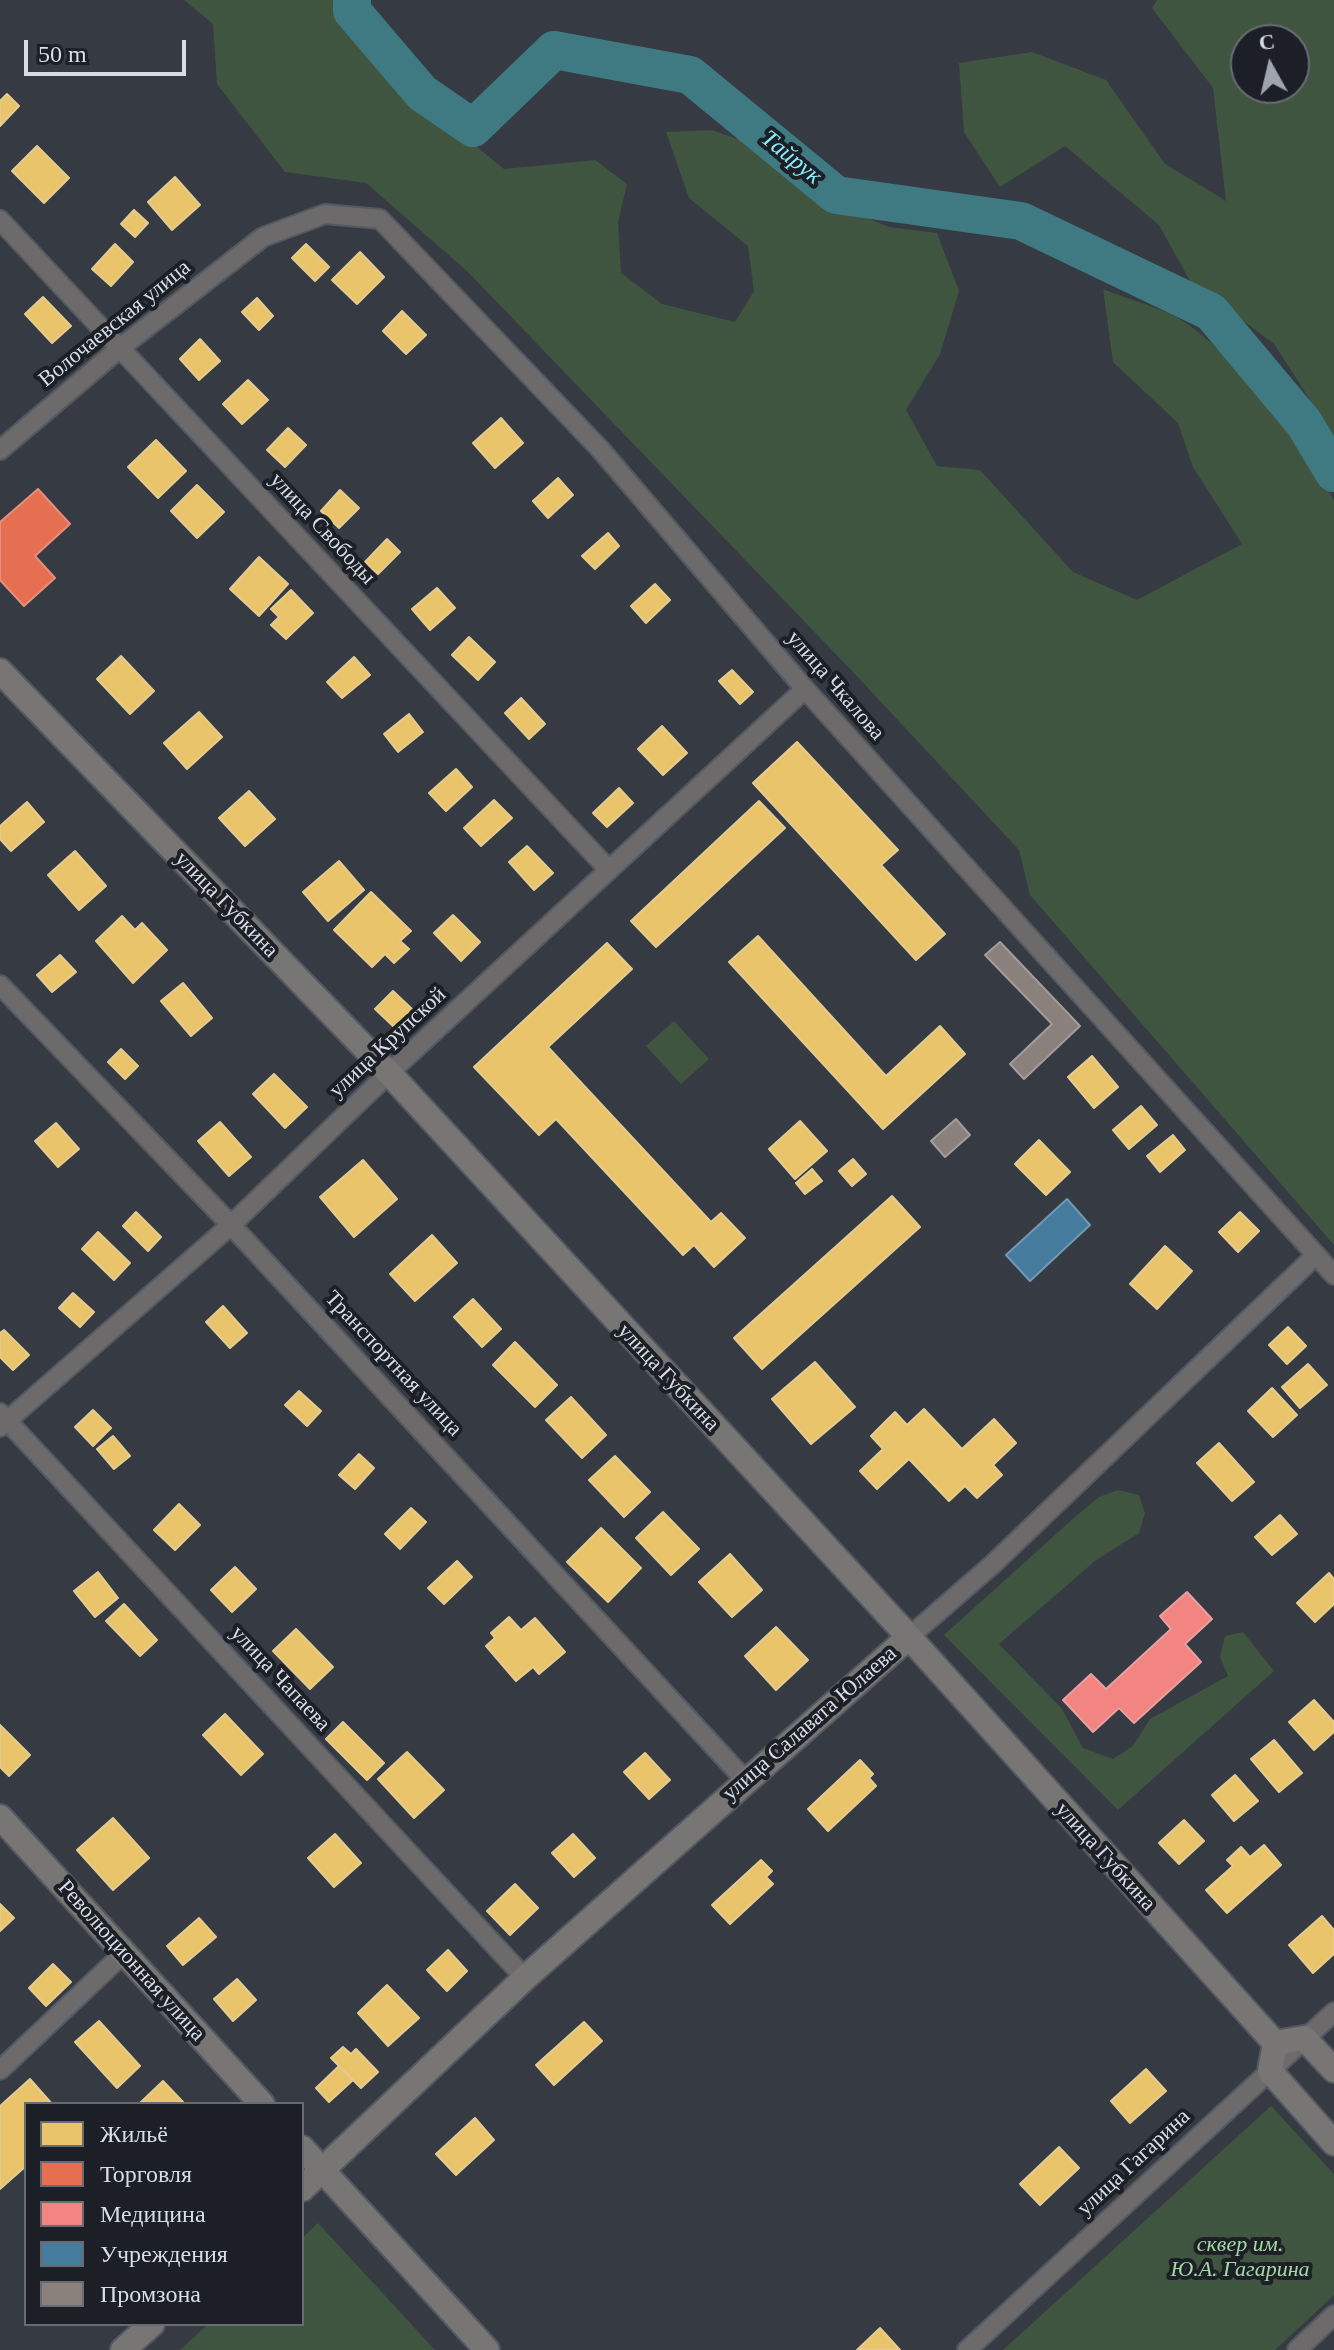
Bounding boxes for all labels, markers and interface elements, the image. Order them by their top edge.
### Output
scale bar [28,24,190,74]
north arrow [1230,24,1310,104]
text: С [1257,28,1276,55]
text: 50 m [38,41,87,67]
water label: Тайрук [755,125,827,191]
street label: Волочаевская улица [34,255,196,393]
street label: улица Свободы [263,468,381,590]
street label: улица Чкалова [780,626,890,746]
street label: улица Губкина [169,846,283,964]
street label: улица Крупской [324,982,452,1104]
street label: Транспортная улица [319,1286,467,1442]
street label: улица Губкина [611,1319,725,1437]
street label: улица Чапаева [224,1621,336,1737]
street label: улица Салавата Юлаева [717,1641,903,1807]
street label: улица Губкина [1049,1797,1161,1917]
street label: Революционная улица [52,1875,210,2047]
legend [24,2102,304,2326]
street label: улица Гагарина [1072,2104,1196,2222]
text: Жильё [100,2121,168,2147]
text: Торговля [100,2161,192,2187]
text: Медицина [100,2201,206,2227]
park label: сквер им. Ю.А. Гагарина [1170,2232,1310,2284]
text: Учреждения [100,2241,228,2267]
text: Промзона [100,2281,201,2307]

